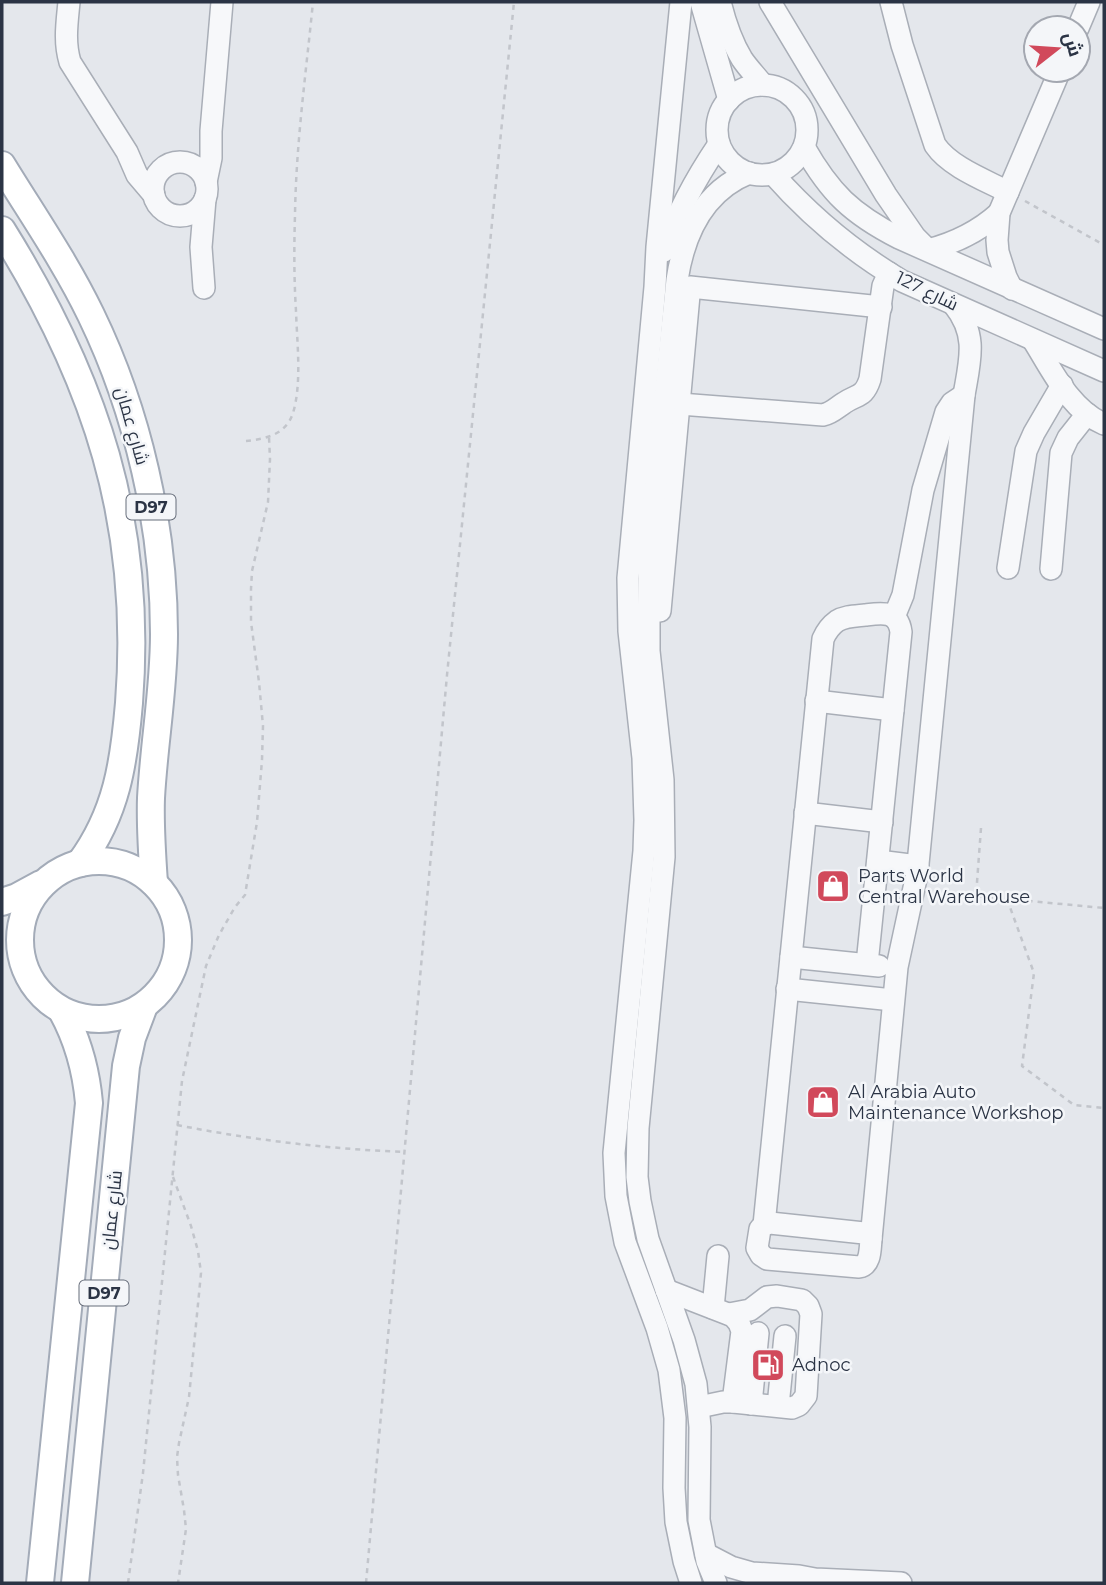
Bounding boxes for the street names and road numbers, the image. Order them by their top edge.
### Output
street label: شارع 127 [892,266,962,316]
street label: شارع عمان [109,385,154,468]
road number: D97 [127,494,176,520]
street label: شارع عمان [97,1169,128,1251]
road number: D97 [80,1280,128,1306]

